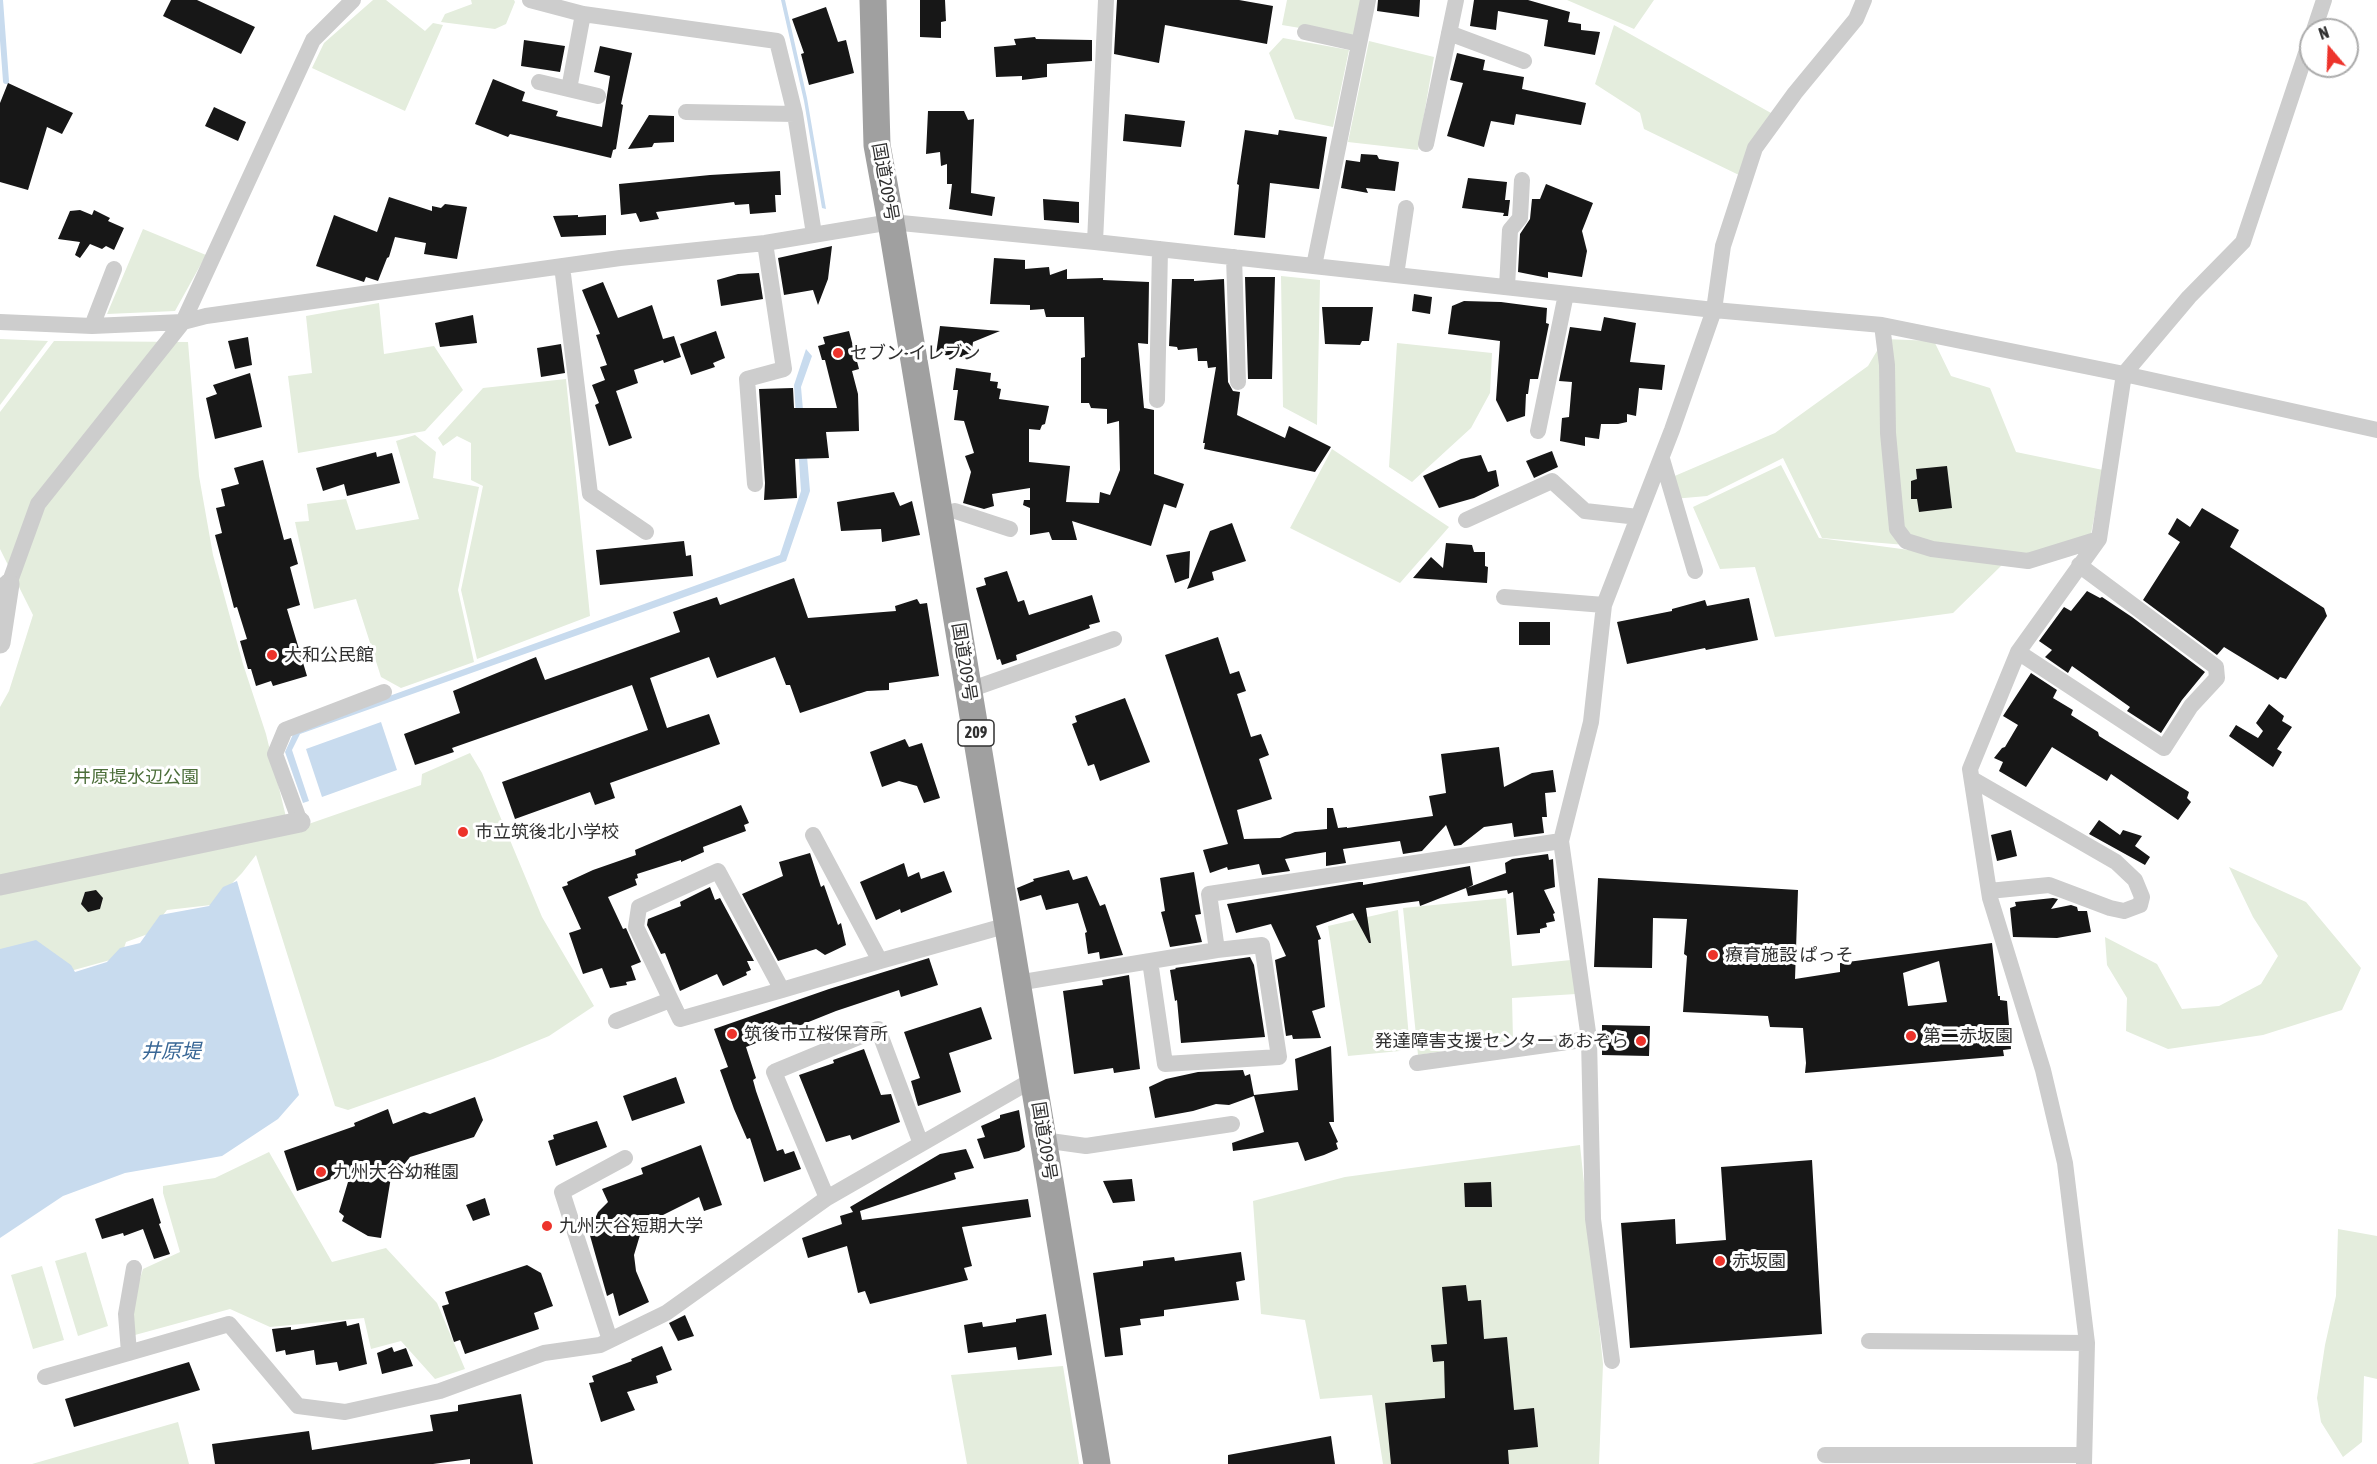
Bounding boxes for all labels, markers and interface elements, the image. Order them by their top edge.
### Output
north arrow [2299,18,2359,78]
text: N [2316,23,2331,43]
street label: 国道209号 [867,141,903,223]
place label: セブン-イレブン [850,342,980,364]
marker: セブン-イレブン [831,346,845,360]
street label: 国道209号 [947,621,981,703]
place label: 大和公民館 [284,644,374,666]
marker: 大和公民館 [265,648,279,662]
road number: 209 [958,720,994,746]
park label: 井原堤水辺公園 [73,766,199,788]
place label: 市立筑後北小学校 [475,821,619,843]
marker: 市立筑後北小学校 [456,825,470,839]
place label: 療育施設 ぱっそ [1725,944,1853,966]
marker: 療育施設 ぱっそ [1706,948,1720,962]
place label: 筑後市立桜保育所 [744,1023,888,1045]
place label: 第二赤坂園 [1923,1025,2013,1047]
marker: 筑後市立桜保育所 [725,1027,739,1041]
marker: 第二赤坂園 [1904,1029,1918,1043]
place label: 発達障害支援センター あおぞら [1375,1030,1629,1052]
marker: 発達障害支援センター あおぞら [1634,1034,1648,1048]
water label: 井原堤 [141,1040,201,1064]
street label: 国道209号 [1027,1100,1061,1182]
place label: 九州大谷幼稚園 [333,1161,459,1183]
marker: 九州大谷幼稚園 [314,1165,328,1179]
place label: 九州大谷短期大学 [559,1215,703,1237]
marker: 九州大谷短期大学 [540,1219,554,1233]
place label: 赤坂園 [1732,1250,1786,1272]
marker: 赤坂園 [1713,1254,1727,1268]

